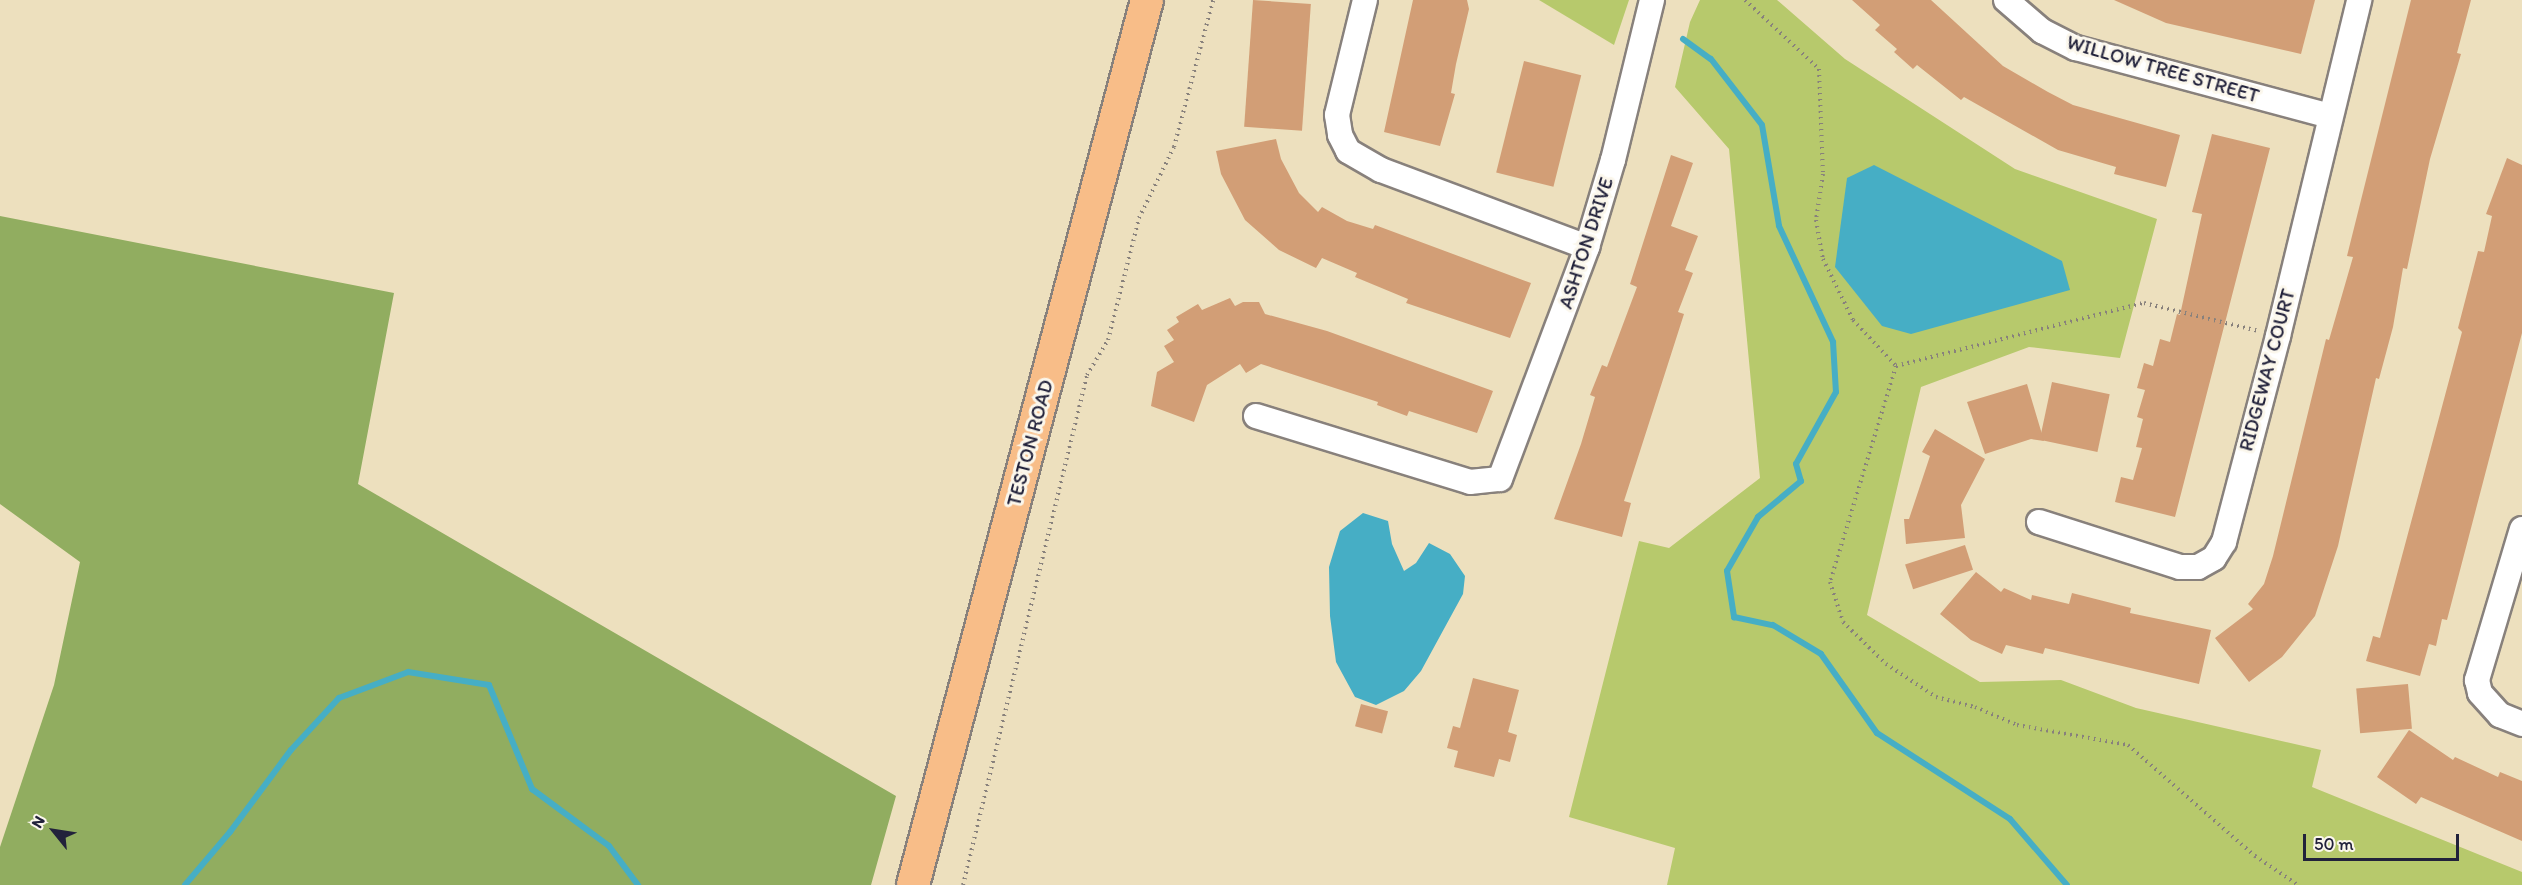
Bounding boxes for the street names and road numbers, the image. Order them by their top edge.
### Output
street label: WILLOW TREE STREET [2064,30,2262,108]
street label: ASHTON DRIVE [1553,174,1619,312]
street label: RIDGEWAY COURT [2234,286,2300,454]
street label: TESTON ROAD [1002,377,1058,509]

